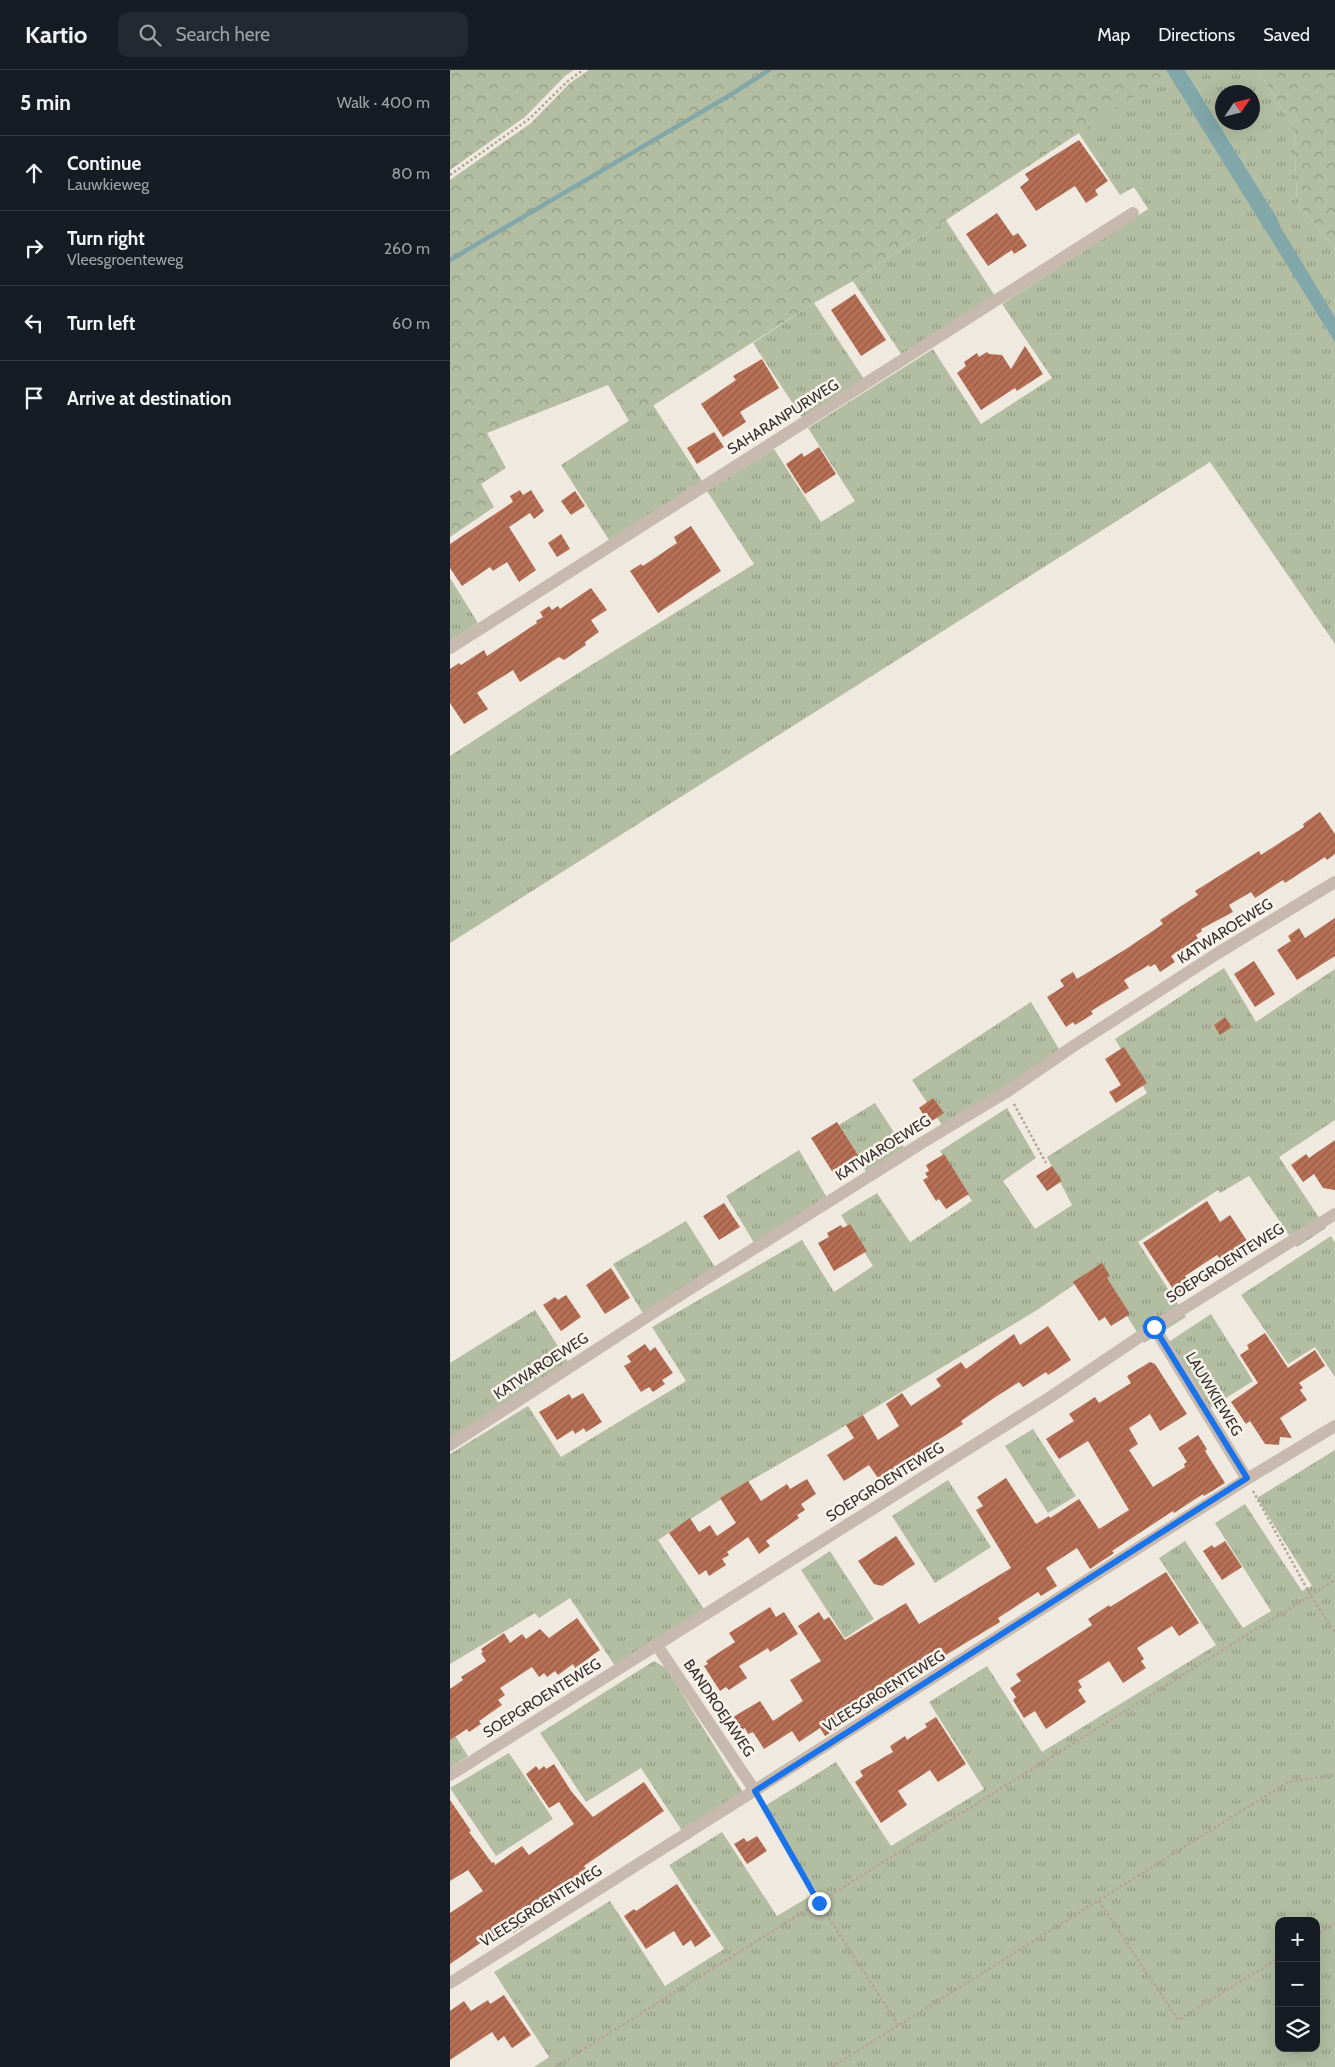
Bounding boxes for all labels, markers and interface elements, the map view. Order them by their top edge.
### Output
search box [118,12,468,57]
text: Kartio [25,20,88,49]
icon: search [136,21,164,49]
text: Search here [176,23,270,46]
text: Map [1097,24,1130,46]
text: Directions [1158,24,1235,46]
text: Saved [1263,24,1310,46]
north arrow [1215,85,1260,130]
text: 5 min [20,90,71,115]
text: Walk · 400 m [337,93,430,112]
text: Continue [67,152,141,175]
icon: ahead [20,159,48,187]
text: 80 m [392,164,430,183]
text: Lauwkieweg [67,175,149,194]
text: Turn right [67,227,145,250]
icon: right [20,234,48,262]
text: 260 m [384,239,430,258]
text: Vleesgroenteweg [67,250,183,269]
icon: left [20,309,48,337]
text: Turn left [67,312,135,335]
text: 60 m [392,314,430,333]
street label: SAHARANPURWEG [724,376,842,458]
icon: arrive [20,384,48,412]
text: Arrive at destination [67,387,231,410]
street label: KATWAROEWEG [1174,894,1276,968]
street label: KATWAROEWEG [832,1111,934,1185]
street label: SOEPGROENTEWEG [1163,1219,1287,1307]
route start [1143,1316,1166,1339]
street label: KATWAROEWEG [490,1329,592,1403]
street label: LAUWKIEWEG [1182,1349,1246,1439]
street label: SOEPGROENTEWEG [823,1438,947,1526]
street label: VLEESGROENTEWEG [820,1646,948,1736]
street label: SOEPGROENTEWEG [480,1654,604,1742]
street label: BANDROEJAWEG [680,1656,758,1760]
street label: VLEESGROENTEWEG [477,1861,605,1951]
route end [808,1892,831,1915]
map controls [1275,1917,1320,2052]
button: + [1275,1917,1320,1962]
button: − [1275,1962,1320,2007]
button: layers [1275,2007,1320,2052]

